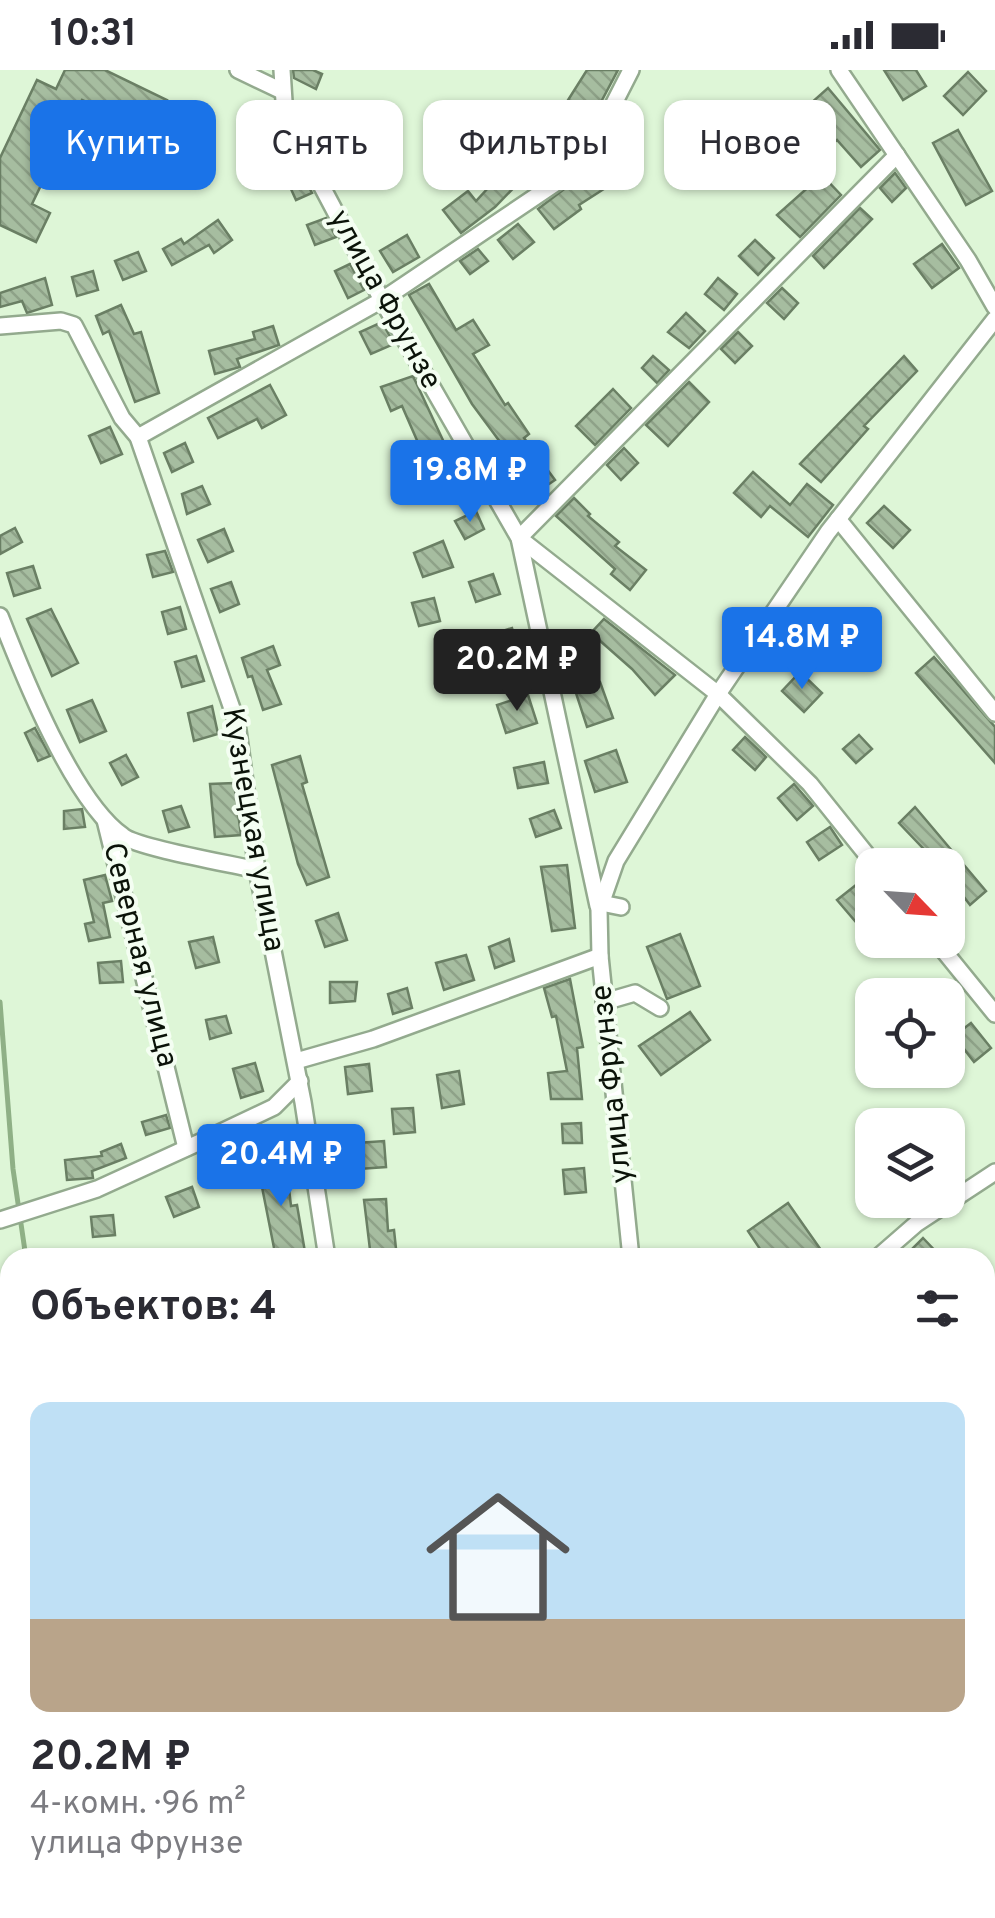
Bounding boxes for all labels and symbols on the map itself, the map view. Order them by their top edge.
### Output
street label: улица Фрунзе [319,204,449,396]
pin: 19.8M ₽ [378,440,562,525]
pin: 14.8M ₽ [710,607,894,692]
pin: 20.2M ₽ [425,629,609,714]
street label: Кузнецкая улица [212,705,292,955]
street label: Северная улица [93,839,185,1071]
north arrow [855,848,965,958]
street label: улица Фрунзе [584,983,642,1185]
pin: 20.4M ₽ [189,1124,373,1209]

